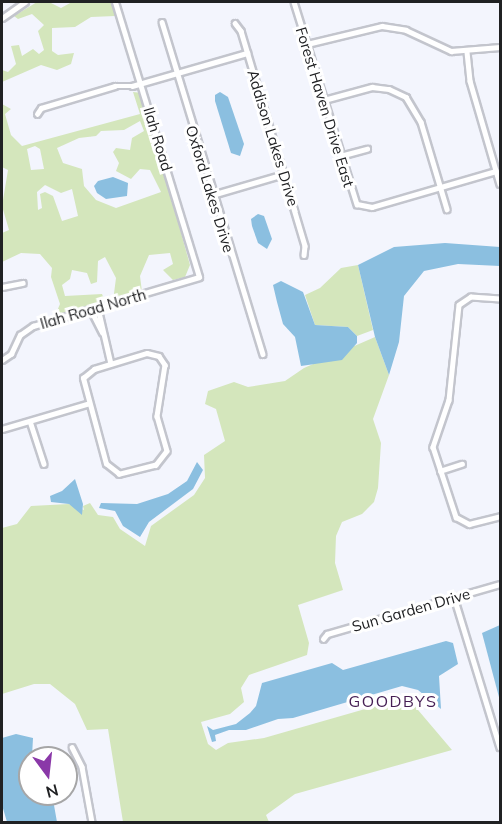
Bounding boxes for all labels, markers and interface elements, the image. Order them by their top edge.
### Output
street label: Forest Haven Drive East [292,25,358,189]
street label: Addison Lakes Drive [244,68,302,208]
street label: Ilah Road [140,105,176,173]
street label: Oxford Lakes Drive [182,123,238,255]
street label: Ilah Road North [38,285,148,333]
street label: Sun Garden Drive [350,585,472,635]
district label: GOODBYS [349,691,437,711]
north arrow [18,746,78,806]
text: N [44,780,61,803]

